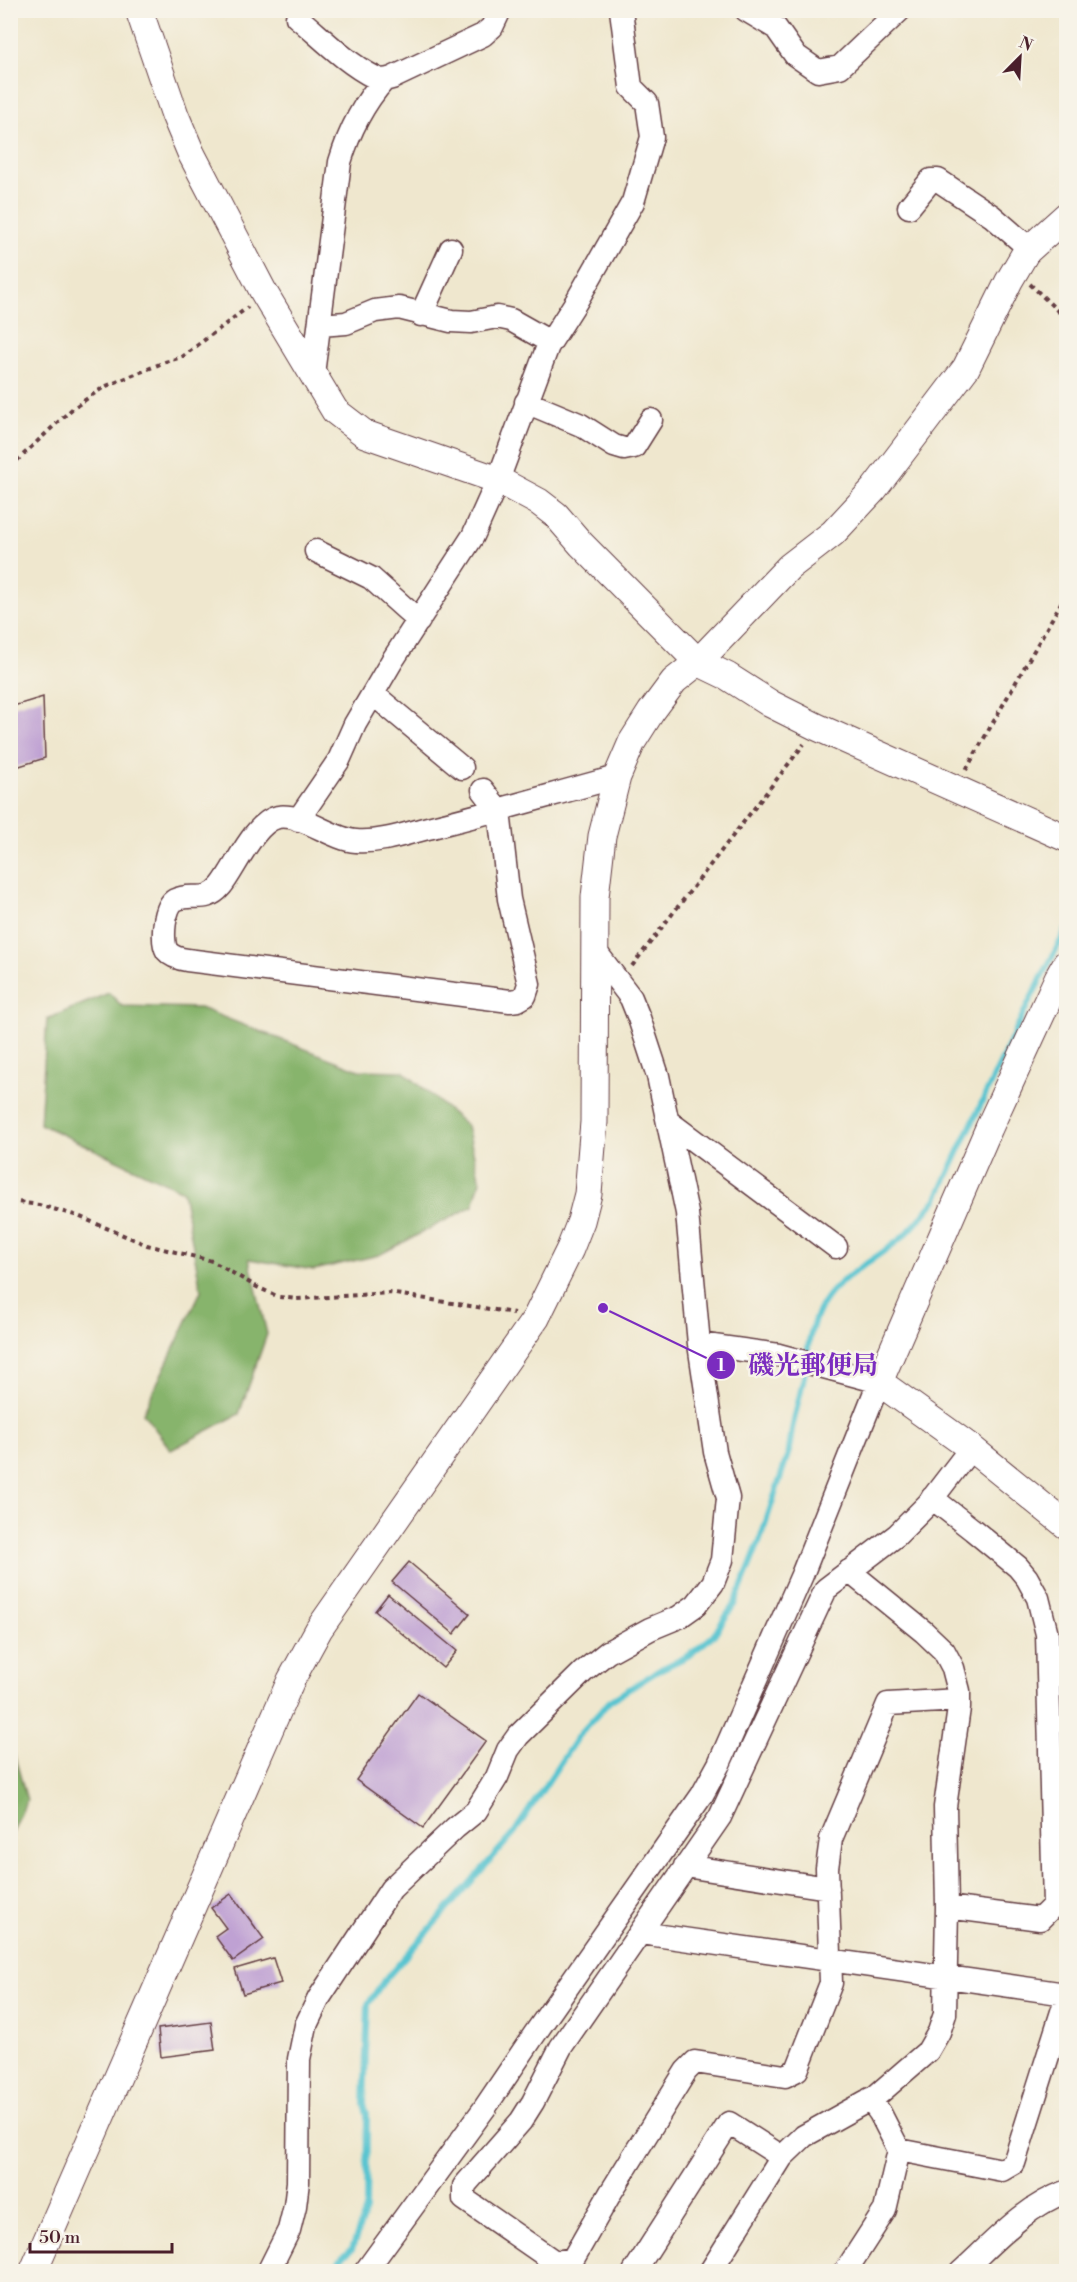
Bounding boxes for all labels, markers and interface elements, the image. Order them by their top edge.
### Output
north arrow [990,27,1050,87]
text: N [1016,33,1036,56]
callout: 磯光郵便局 [706,1343,890,1387]
text: 磯光郵便局 [748,1350,878,1382]
text: 1 [717,1354,726,1377]
scale bar [30,2216,172,2254]
text: 50 m [39,2226,81,2249]

